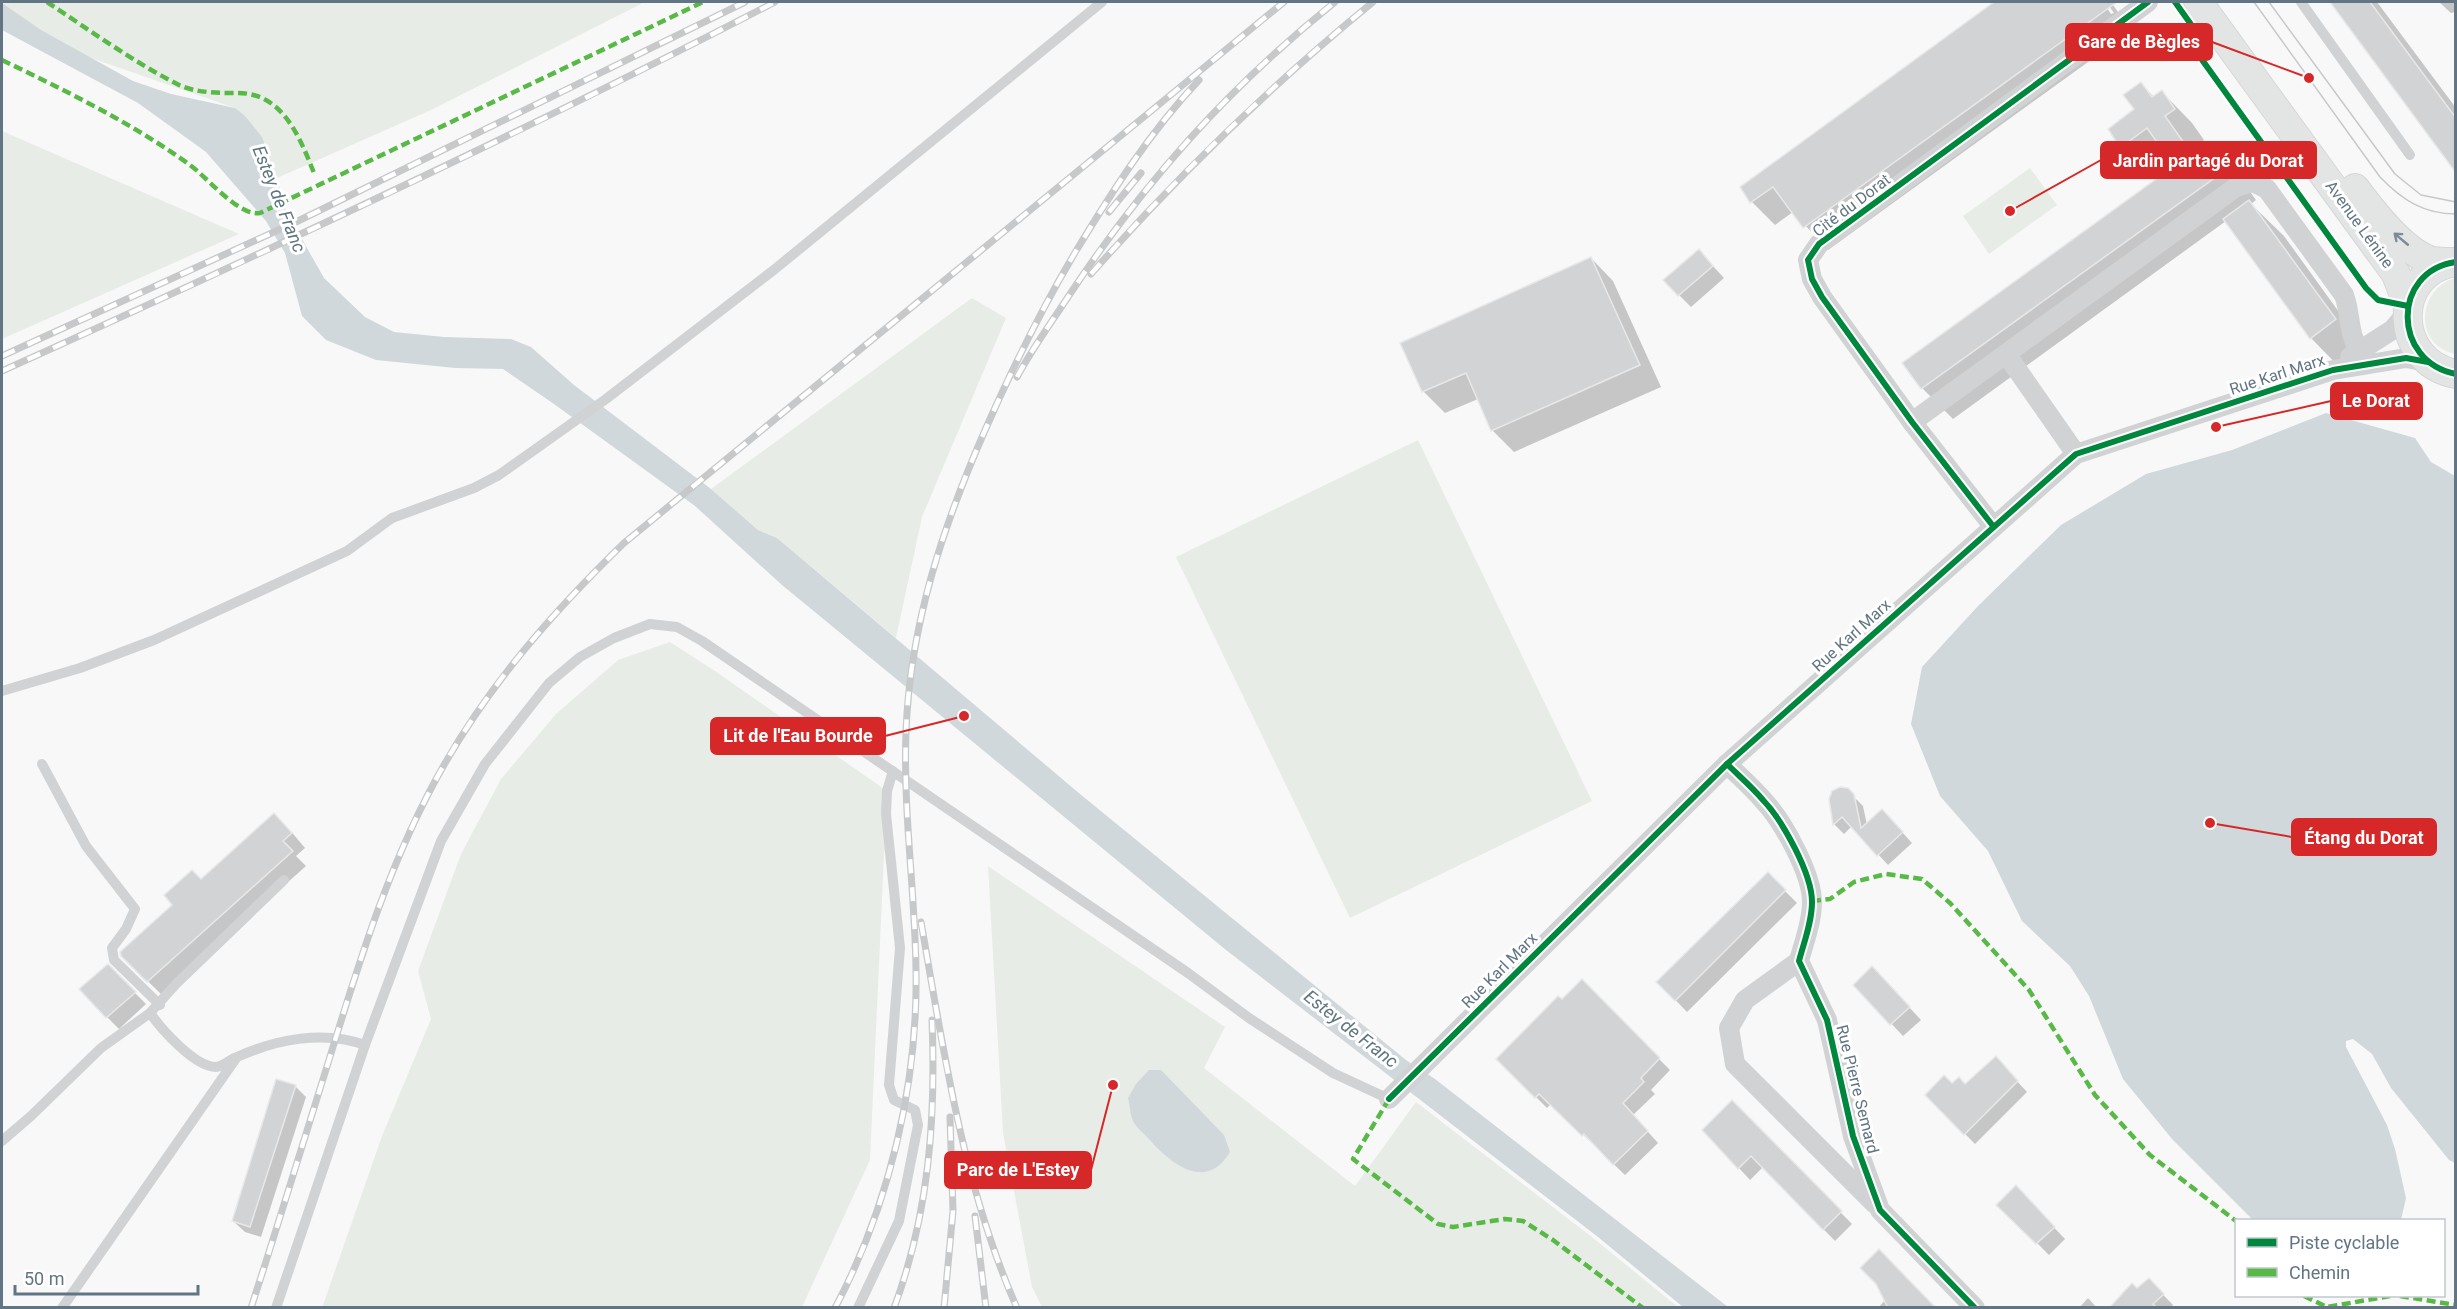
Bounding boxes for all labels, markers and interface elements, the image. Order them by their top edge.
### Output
callout: Gare de Bègles [2066,24,2212,60]
text: Gare de Bègles [2078,31,2200,52]
water label: Estey de Franc [249,142,310,255]
callout: Jardin partagé du Dorat [2101,142,2316,178]
text: Jardin partagé du Dorat [2112,150,2304,171]
street label: Cité du Dorat [1809,170,1894,241]
street label: Avenue Lénine [2322,177,2398,272]
one-way arrow [2394,232,2409,246]
street label: Rue Karl Marx [2227,350,2327,399]
callout: Le Dorat [2331,383,2422,419]
text: Le Dorat [2342,390,2410,411]
street label: Rue Karl Marx [1808,595,1895,676]
callout: Lit de l'Eau Bourde [711,718,885,754]
text: Lit de l'Eau Bourde [723,725,873,746]
callout: Étang du Dorat [2292,819,2436,855]
text: Étang du Dorat [2304,827,2424,848]
street label: Rue Karl Marx [1458,929,1541,1012]
water label: Estey de Franc [1300,985,1402,1072]
street label: Rue Pierre Semard [1832,1023,1883,1155]
callout: Parc de L'Estey [945,1152,1091,1188]
text: Parc de L'Estey [957,1159,1080,1180]
legend [2235,1219,2445,1297]
text: Piste cyclable [2289,1232,2399,1253]
scale bar [15,1258,198,1296]
text: Chemin [2289,1262,2350,1283]
text: 50 m [24,1268,64,1289]

